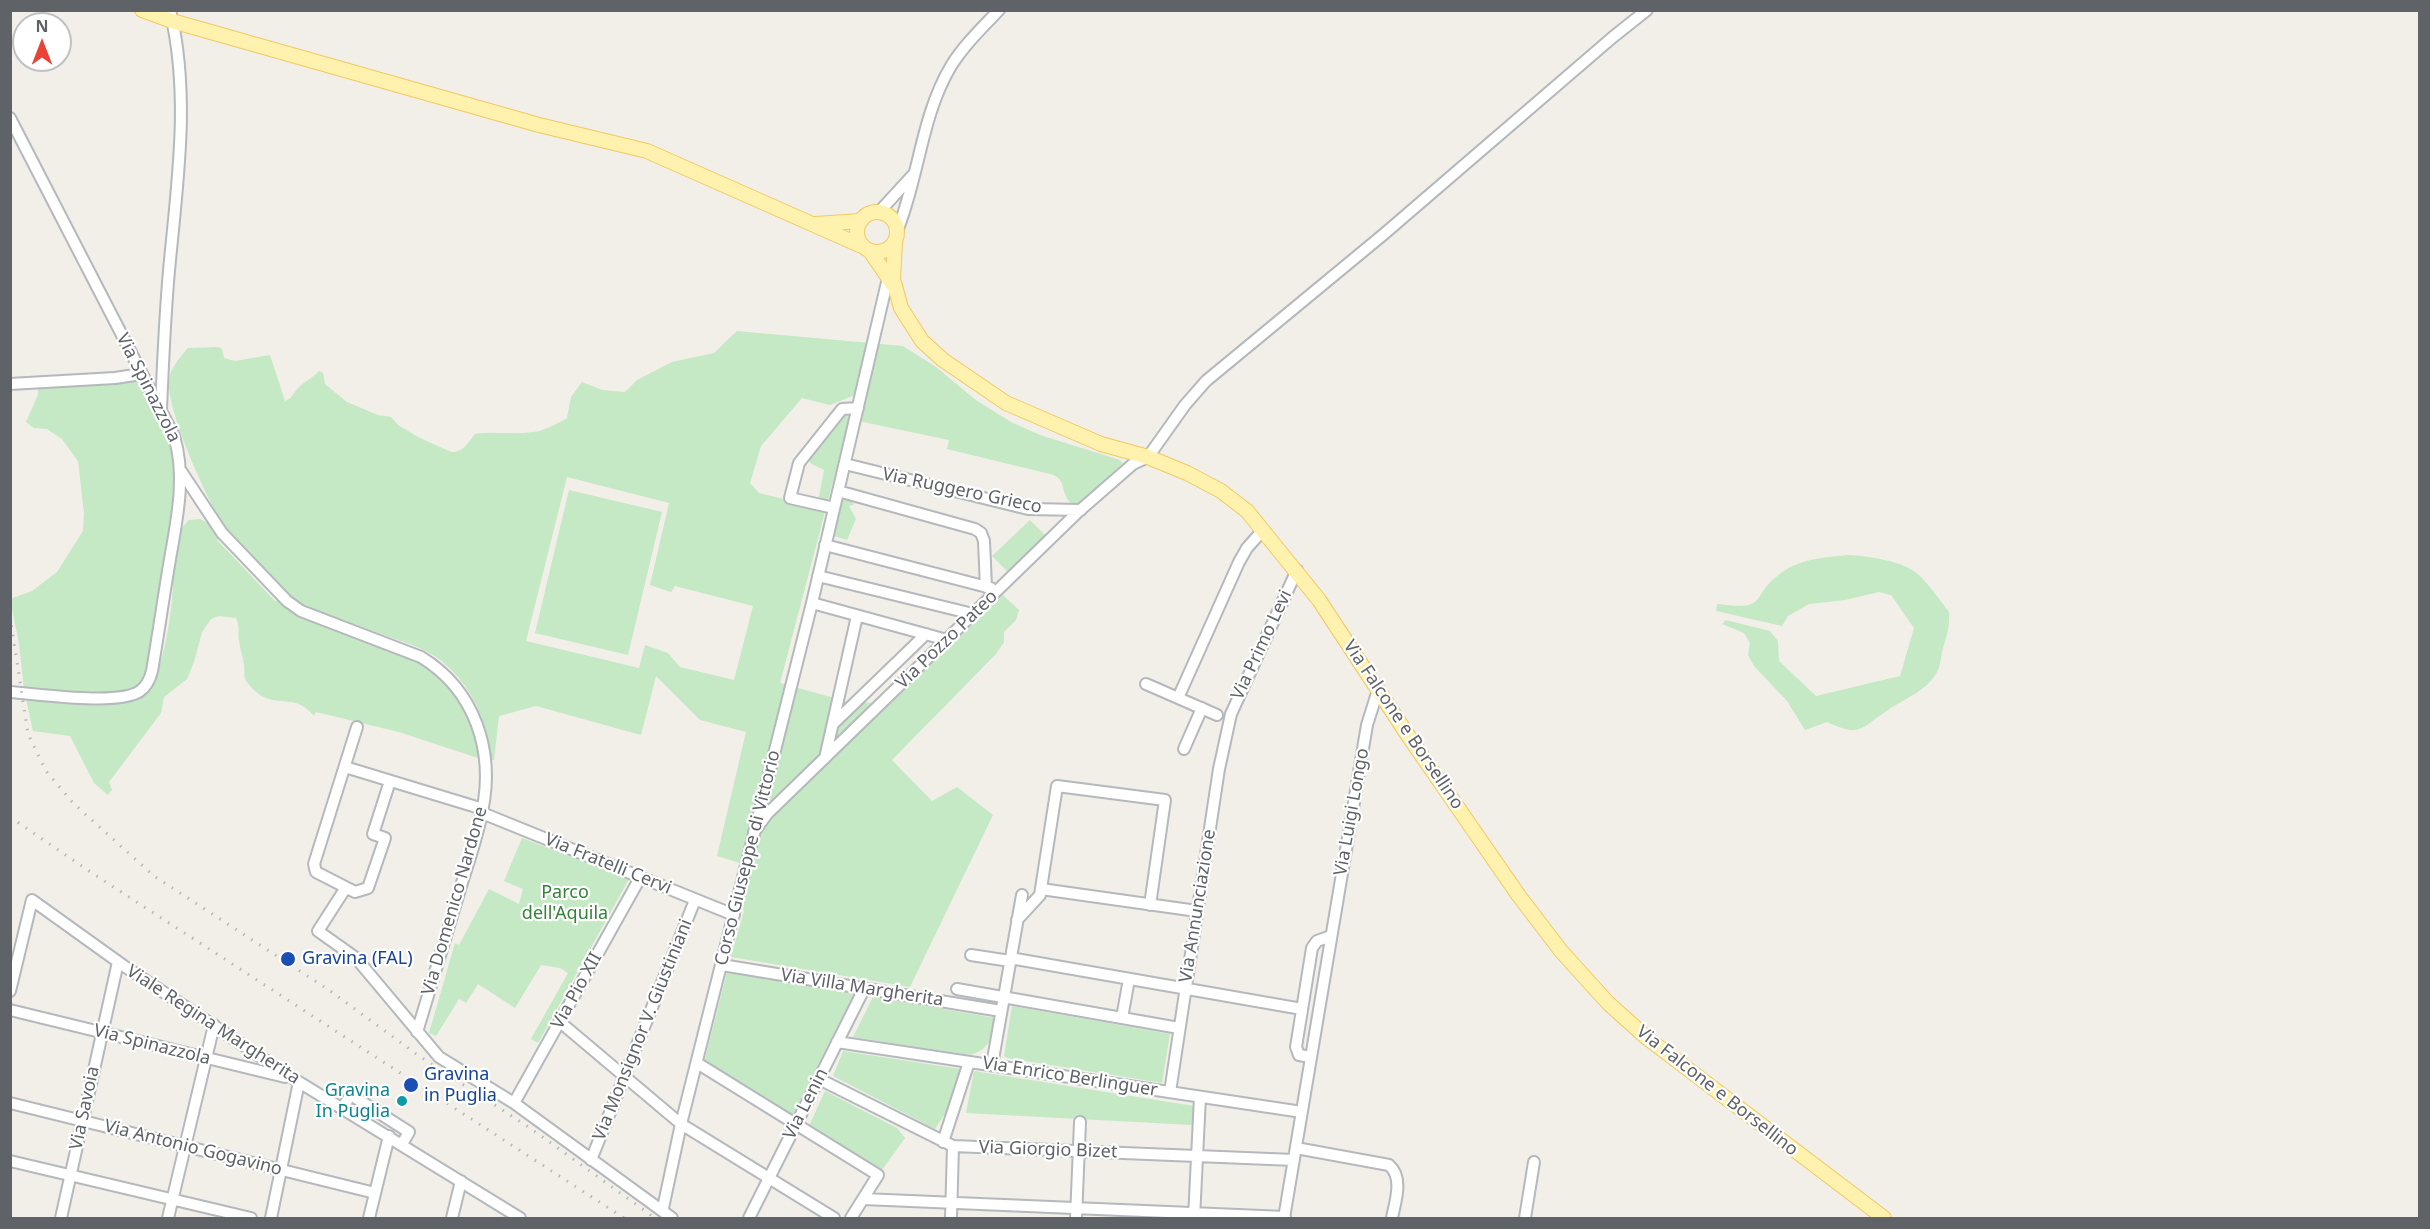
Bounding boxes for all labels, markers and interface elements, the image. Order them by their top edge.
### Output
north arrow [12,12,72,72]
text: N [35,15,49,37]
street label: Via Spinazzola [111,330,185,446]
street label: Via Ruggero Grieco [880,464,1044,518]
street label: Via Pozzo Pateo [892,586,1002,694]
street label: Via Primo Levi [1227,587,1297,703]
street label: Via Falcone e Borsellino [1338,636,1468,814]
street label: Via Luigi Longo [1330,746,1374,878]
street label: Corso Giuseppe di Vittorio [711,748,785,968]
street label: Via Domenico Nardone [418,804,492,998]
street label: Via Annunciazione [1175,828,1221,984]
street label: Via Fratelli Cervi [541,829,675,899]
park label: Parco dell'Aquila [522,882,608,924]
street label: Via Monsignor V. Giustiniani [589,916,697,1144]
place label: Gravina (FAL) [302,948,413,970]
street label: Via Pio XII [547,949,607,1033]
marker: Gravina (FAL) [279,950,297,968]
street label: Viale Regina Margherita [122,961,304,1089]
street label: Via Villa Margherita [779,964,945,1012]
street label: Via Spinazzola [91,1020,213,1070]
street label: Via Falcone e Borsellino [1632,1021,1802,1161]
street label: Via Enrico Berlinguer [981,1052,1159,1102]
street label: Via Savoia [66,1064,104,1152]
place label: Gravina in Puglia [424,1064,497,1106]
street label: Via Lenin [779,1065,833,1143]
marker: Gravina in Puglia [402,1076,420,1094]
place label: Gravina In Puglia [316,1080,390,1122]
marker: Gravina In Puglia [395,1094,409,1108]
street label: Via Antonio Gogavino [102,1115,284,1181]
street label: Via Giorgio Bizet [978,1137,1118,1163]

